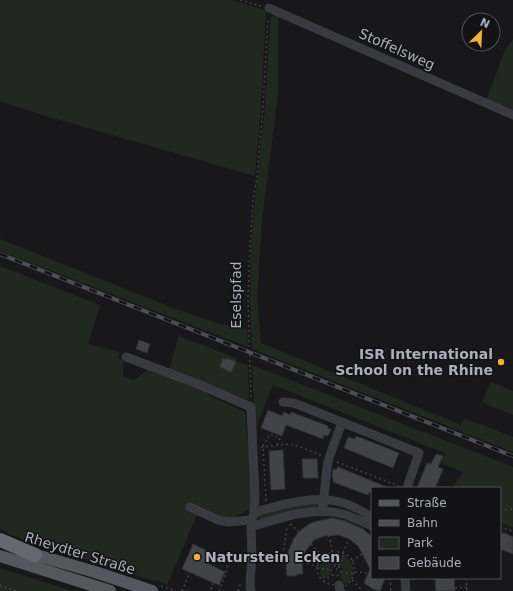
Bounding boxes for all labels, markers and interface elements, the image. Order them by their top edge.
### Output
north arrow [461,12,501,52]
text: N [478,16,492,31]
street label: Stoffelsweg [357,25,437,73]
street label: Eselspfad [228,261,244,329]
place label: ISR International School on the Rhine [335,346,493,378]
marker: ISR International School on the Rhine [496,357,506,367]
legend [371,487,501,579]
text: Straße [407,496,447,510]
text: Bahn [407,516,438,530]
street label: Rheydter Straße [23,529,137,577]
text: Park [407,536,433,550]
place label: Naturstein Ecken [205,549,340,565]
marker: Naturstein Ecken [192,552,202,562]
text: Gebäude [407,556,461,570]

